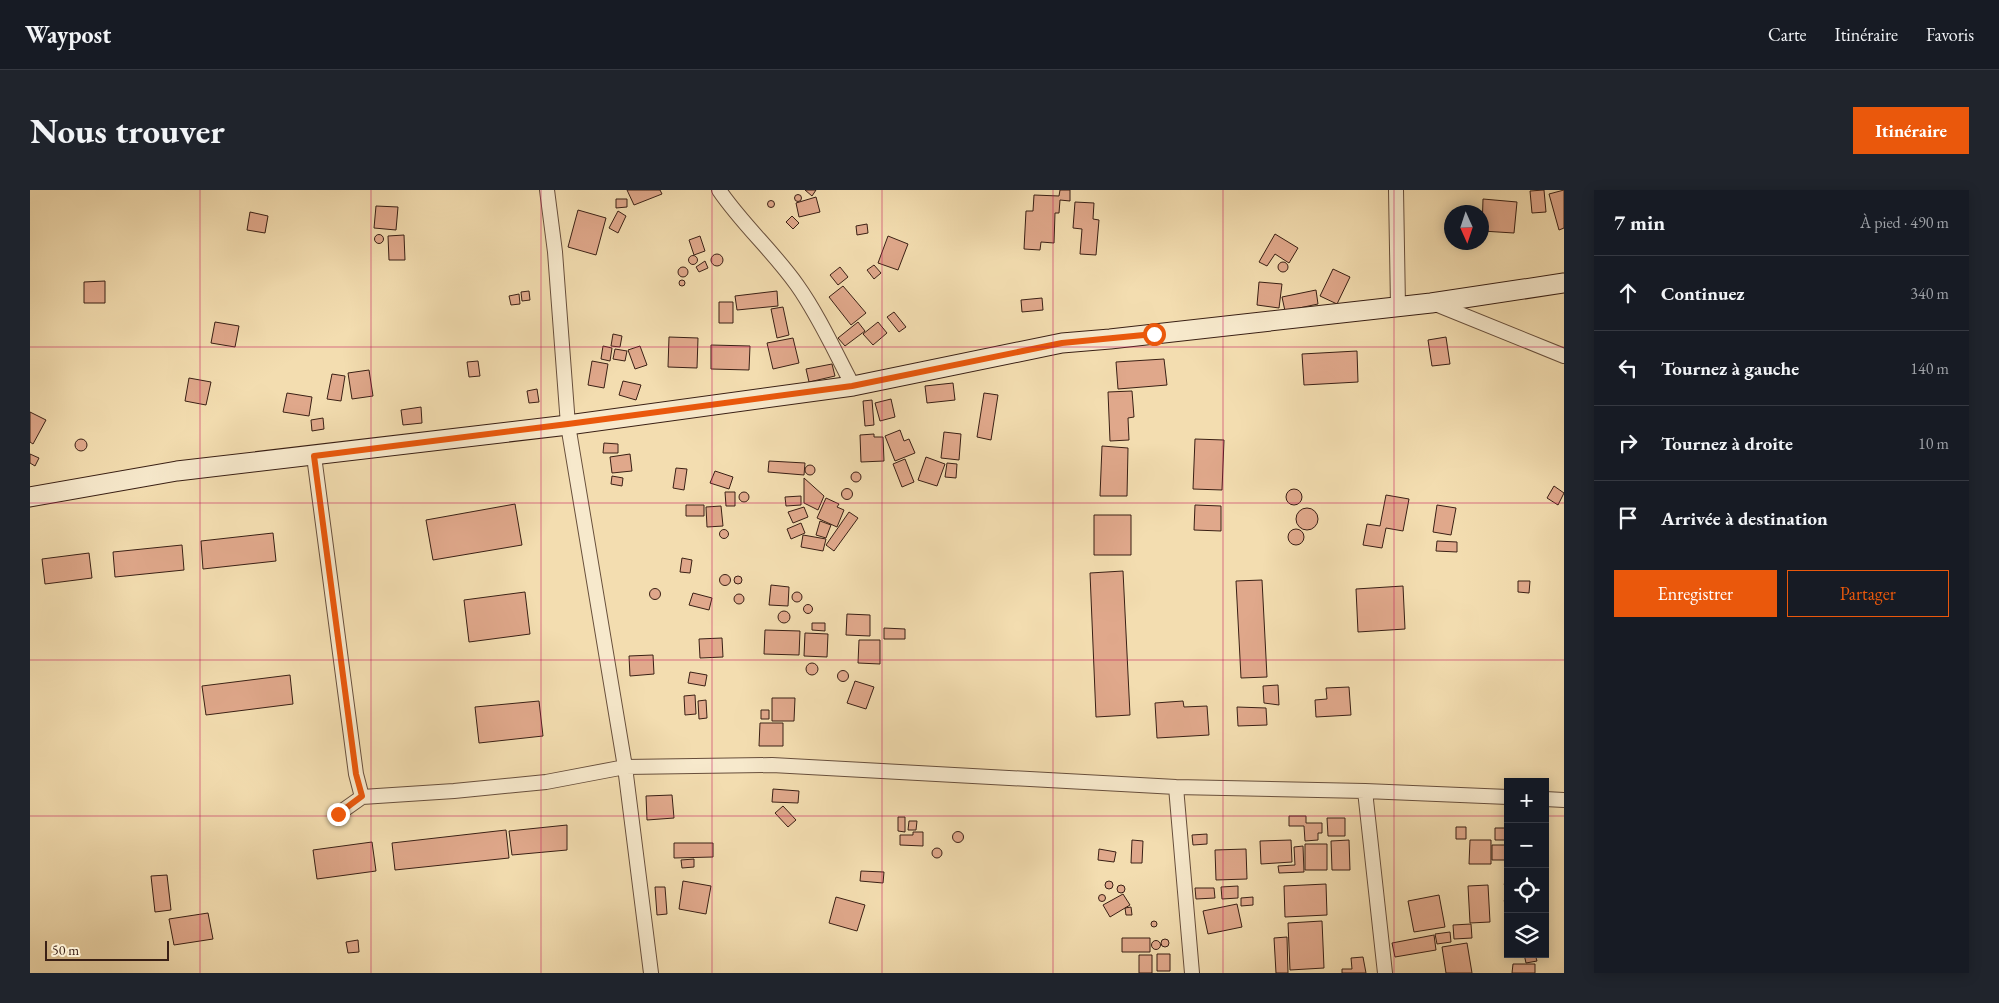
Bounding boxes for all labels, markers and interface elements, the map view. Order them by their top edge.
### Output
text: Waypost [25,19,111,50]
text: Carte [1768,23,1807,46]
text: Itinéraire [1835,23,1898,46]
text: Favoris [1926,23,1974,46]
button: Itinéraire [1853,107,1969,154]
text: Nous trouver [30,108,225,153]
north arrow [1444,205,1489,250]
text: 7 min [1614,209,1665,236]
text: À pied · 490 m [1860,212,1949,233]
icon: ahead [1614,279,1642,307]
text: Continuez [1661,281,1745,306]
text: 340 m [1910,283,1949,304]
route start [1143,323,1166,346]
icon: left [1614,354,1642,382]
text: Tournez à gauche [1661,356,1799,381]
text: 140 m [1910,358,1949,379]
icon: right [1614,429,1642,457]
text: Tournez à droite [1661,431,1793,456]
text: 10 m [1918,433,1949,454]
icon: arrive [1614,504,1642,532]
text: Arrivée à destination [1661,506,1828,531]
button: Enregistrer [1614,570,1777,617]
button: Partager [1787,570,1949,617]
map controls [1504,778,1549,958]
button: + [1504,778,1549,823]
route end [327,803,350,826]
button: − [1504,823,1549,868]
button: locate [1504,868,1549,913]
button: layers [1504,913,1549,958]
scale bar [45,938,169,961]
text: 50 m [52,941,79,959]

